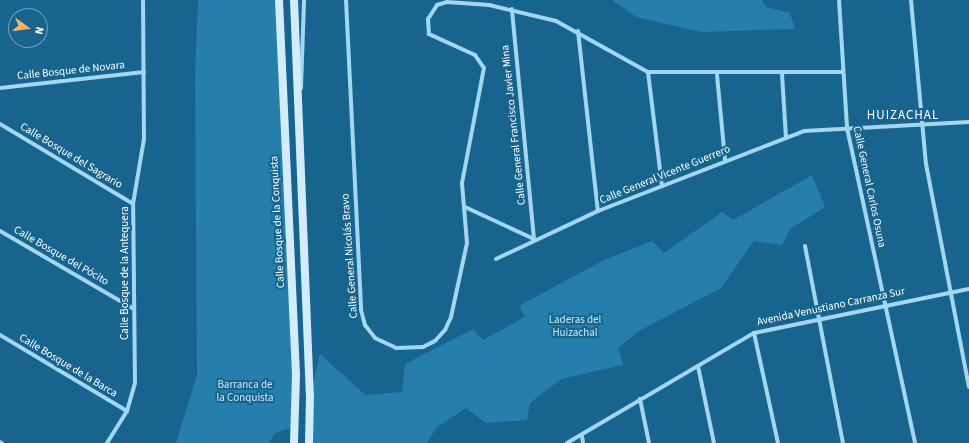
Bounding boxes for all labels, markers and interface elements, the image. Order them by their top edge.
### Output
north arrow [8,8,48,48]
text: N [31,25,47,36]
street label: Calle General Francisco Javier Mina [499,44,529,206]
street label: Calle Bosque de Novara [17,59,125,83]
district label: HUIZACHAL [867,107,939,123]
street label: Calle Bosque del Sagrario [17,120,125,192]
street label: Calle General Carlos Osuna [850,125,888,249]
street label: Calle General Vicente Guerrero [598,143,732,207]
street label: Calle Bosque de la Conquista [268,155,288,289]
street label: Calle General Nicolás Bravo [339,193,361,319]
street label: Calle Bosque de la Antequera [118,206,132,340]
street label: Calle Bosque del Pócito [11,223,111,289]
street label: Avenida Venustiano Carranza Sur [756,285,906,329]
park label: Laderas del Huizachal [549,314,601,340]
street label: Calle Bosque de la Barca [16,331,120,401]
park label: Barranca de la Conquista [216,379,274,405]

